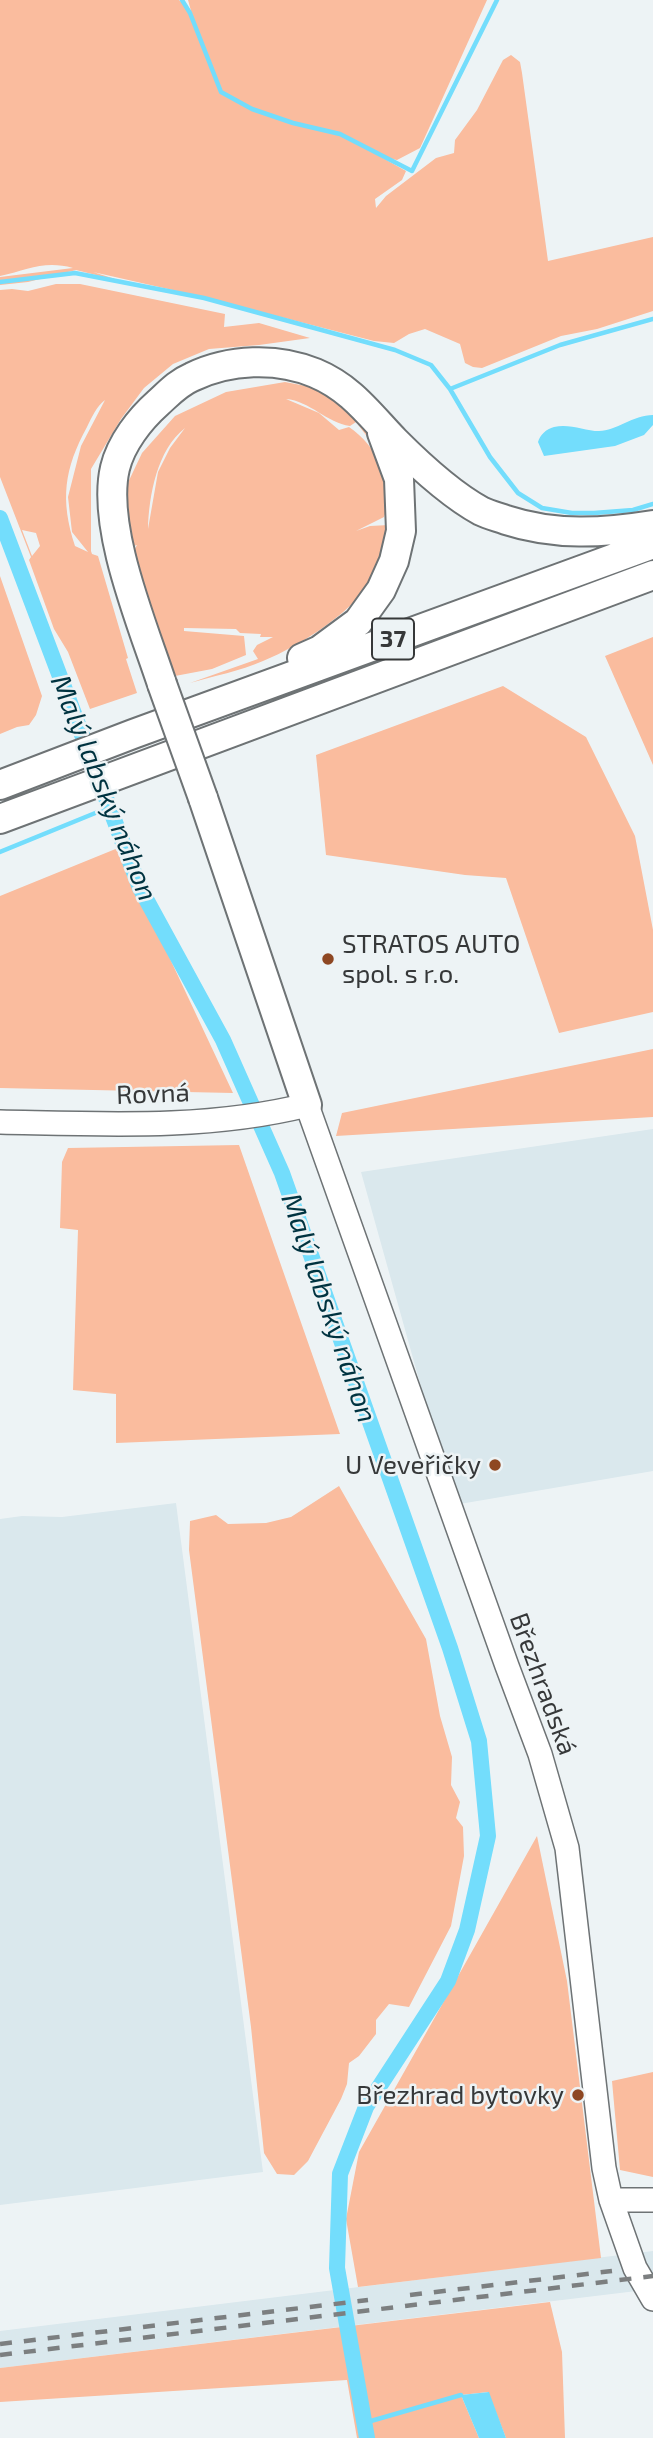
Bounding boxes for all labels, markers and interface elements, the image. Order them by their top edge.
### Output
road number: 37 [372,618,414,660]
water label: Malý labský náhon [43,670,165,906]
place label: STRATOS AUTO spol. s r.o. [342,928,520,990]
marker: STRATOS AUTO spol. s r.o. [320,951,336,967]
street label: Rovná [116,1077,190,1111]
water label: Malý labský náhon [274,1189,384,1427]
place label: U Veveřičky [345,1449,481,1481]
marker: U Veveřičky [487,1457,503,1473]
street label: Březhradská [503,1609,583,1759]
place label: Březhrad bytovky [356,2079,564,2111]
marker: Březhrad bytovky [570,2087,586,2103]

